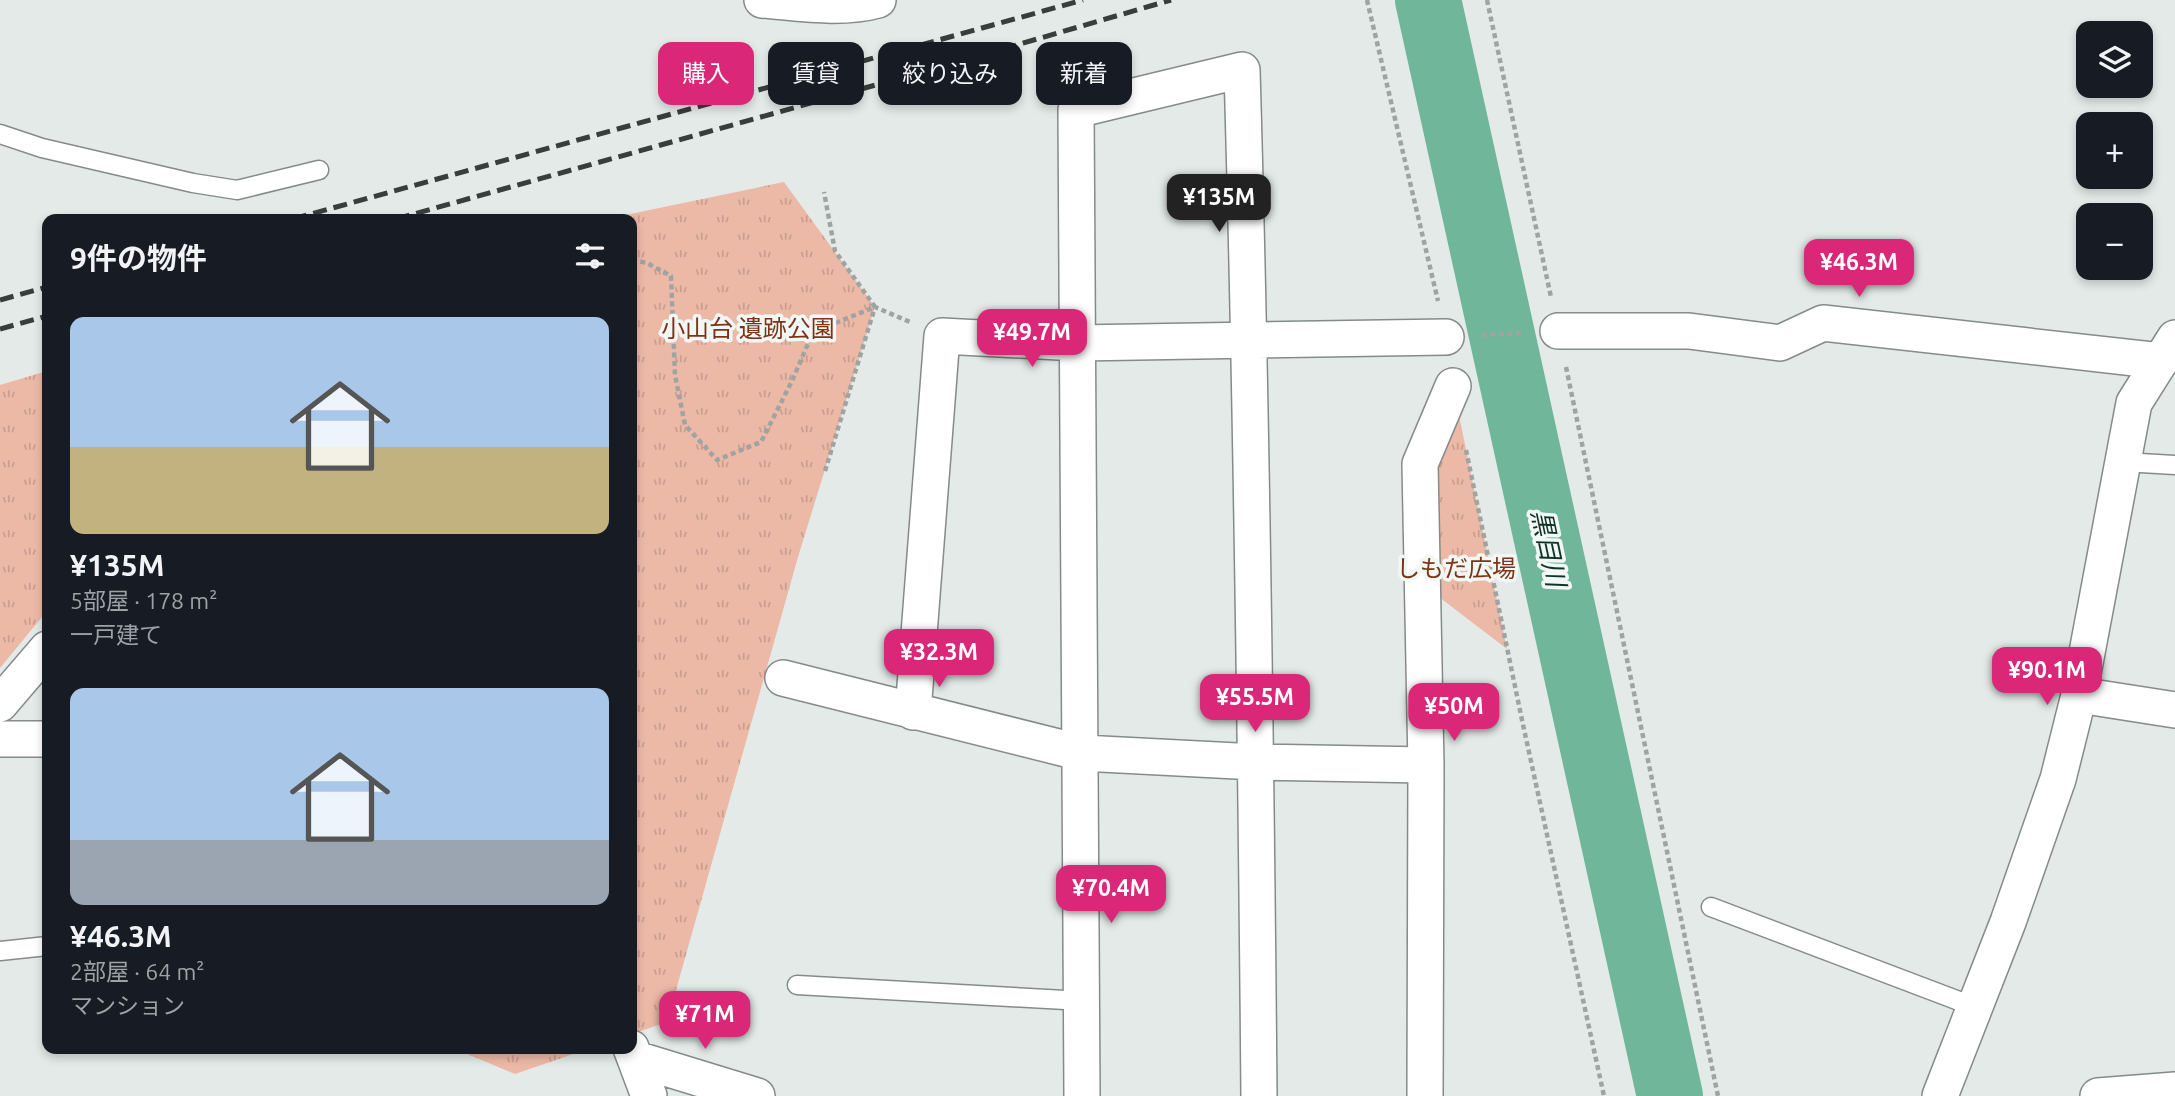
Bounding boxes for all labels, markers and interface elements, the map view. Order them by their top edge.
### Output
map controls [2076,21,2153,280]
button: layers [2076,21,2153,98]
chip: 購入 [658,42,754,105]
chip: 賃貸 [768,42,864,105]
chip: 絞り込み [878,42,1022,105]
chip: 新着 [1036,42,1132,105]
button: + [2076,112,2153,189]
pin: ¥135M [1170,174,1268,234]
text: ¥135M [1183,184,1255,209]
button: − [2076,203,2153,280]
icon: filters [571,237,609,275]
pin: ¥46.3M [1802,240,1916,299]
text: 9件の物件 [70,241,207,275]
text: ¥46.3M [1820,249,1898,274]
pin: ¥49.7M [975,310,1089,369]
park label: 小山台 遺跡公園 [661,315,835,342]
text: ¥49.7M [993,319,1071,344]
icon: home [277,363,403,489]
water label: 黒目川 [1527,507,1572,592]
text: ¥135M [70,548,164,582]
park label: しもだ広場 [1396,555,1516,582]
text: 5部屋 · 178 m² [70,588,217,613]
text: 一戸建て [70,622,162,647]
pin: ¥32.3M [882,630,996,689]
text: ¥32.3M [900,639,978,664]
pin: ¥90.1M [1990,648,2104,707]
text: ¥90.1M [2008,657,2086,682]
pin: ¥55.5M [1198,674,1312,734]
text: ¥55.5M [1216,684,1294,709]
pin: ¥50M [1413,684,1495,743]
text: ¥50M [1424,693,1484,718]
icon: home [277,734,403,860]
pin: ¥70.4M [1054,866,1168,925]
text: ¥70.4M [1072,875,1150,900]
text: ¥46.3M [70,919,172,953]
text: 2部屋 · 64 m² [70,959,204,984]
pin: ¥71M [664,992,746,1051]
text: マンション [70,993,185,1018]
text: ¥71M [675,1001,735,1026]

